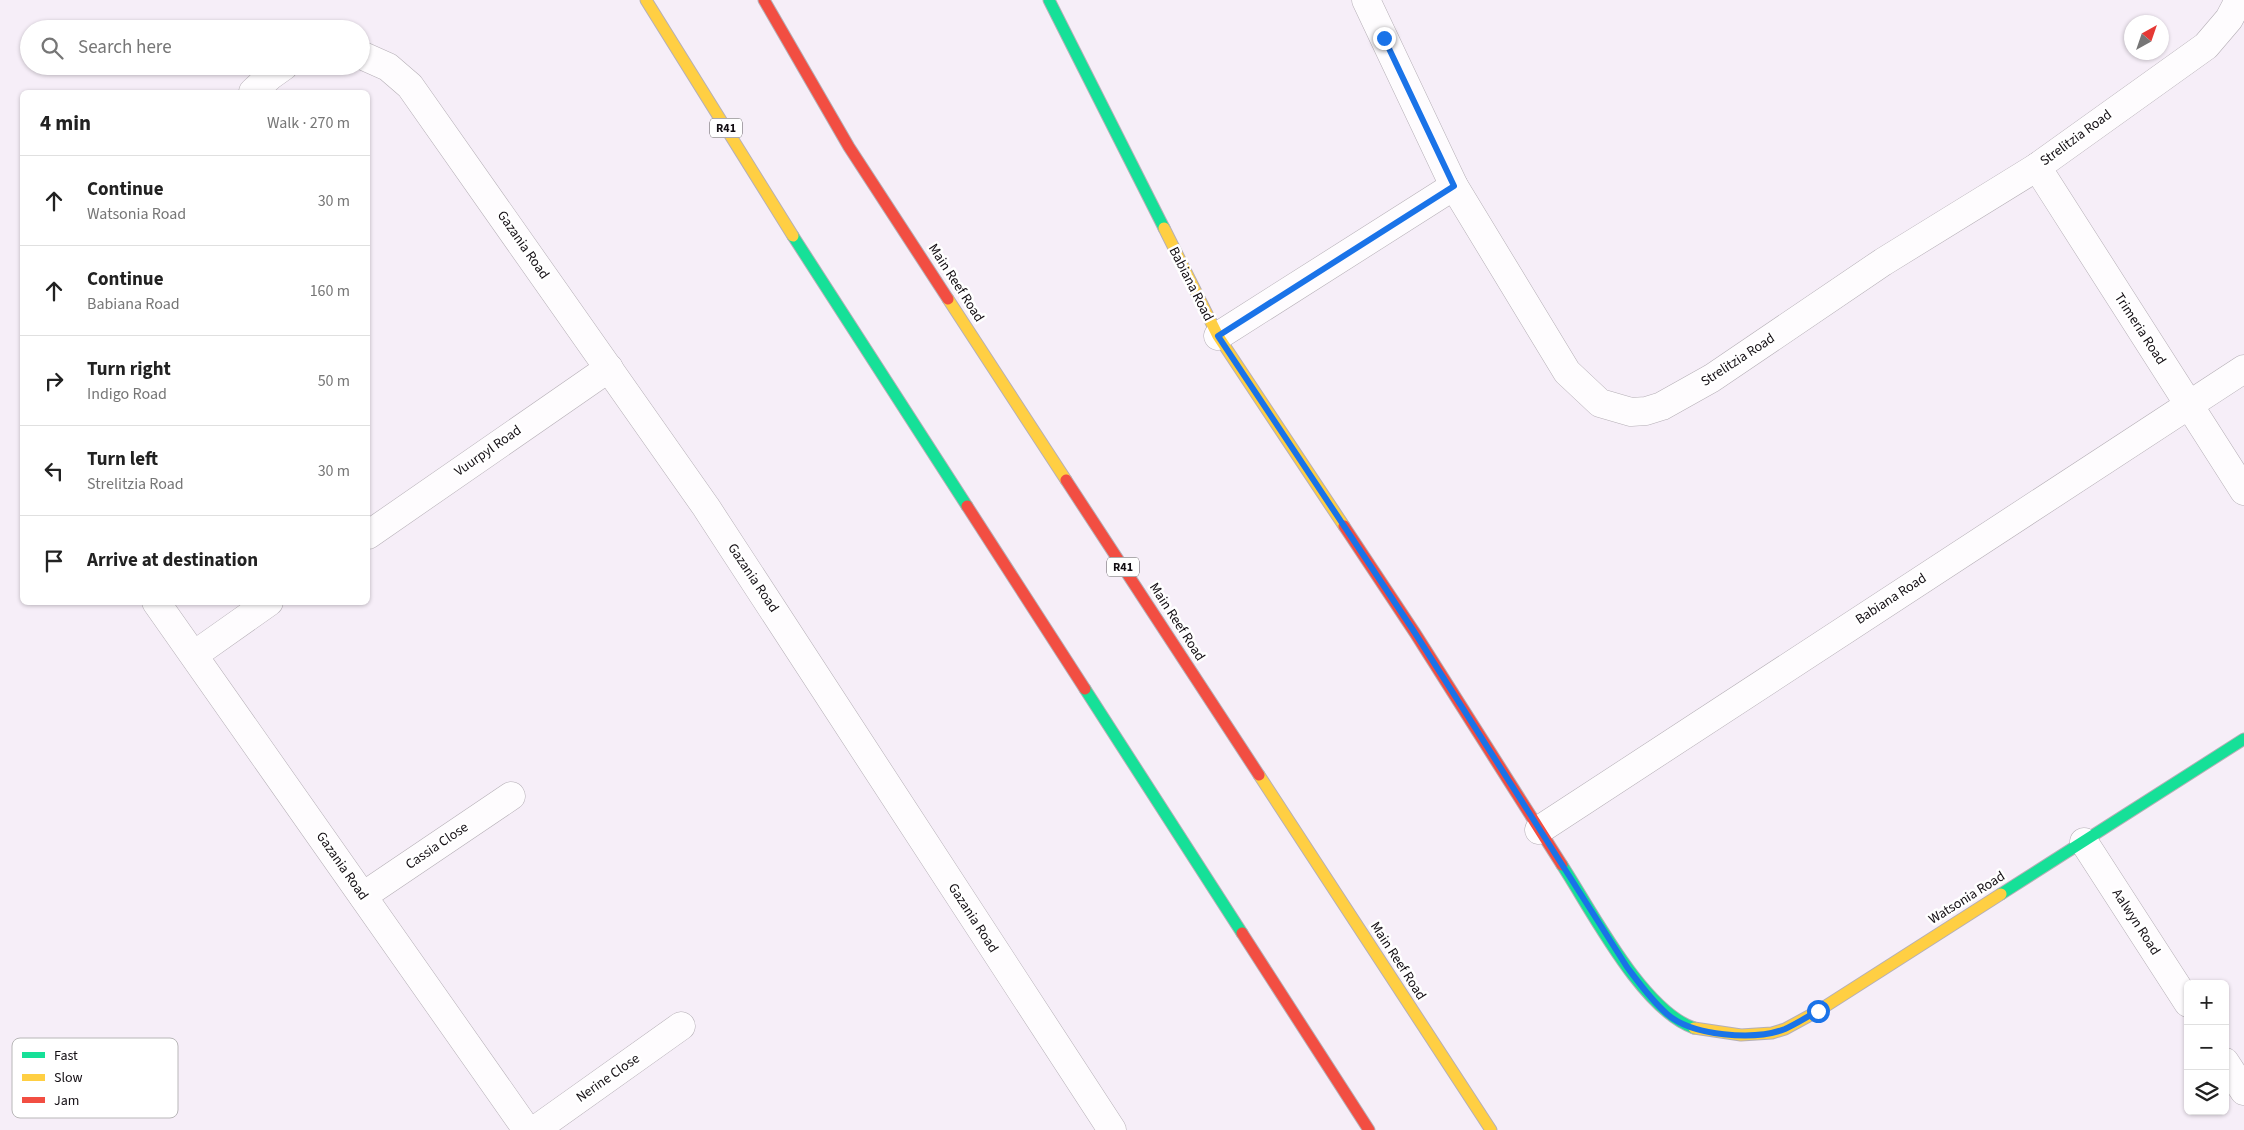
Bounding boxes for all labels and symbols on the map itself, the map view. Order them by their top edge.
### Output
north arrow [2124,15,2169,60]
route end [1373,27,1396,50]
street label: Strelitzia Road [2036,105,2116,171]
road number: R41 [710,119,742,138]
street label: Gazania Road [492,207,554,283]
street label: Main Reef Road [923,240,989,326]
street label: Babiana Road [1164,243,1218,325]
street label: Trimeria Road [2109,289,2171,369]
street label: Strelitzia Road [1697,329,1779,391]
street label: Vuurpyl Road [450,421,526,481]
street label: Gazania Road [723,539,783,617]
road number: R41 [1107,558,1139,576]
street label: Babiana Road [1852,569,1930,629]
street label: Main Reef Road [1144,579,1210,665]
street label: Cassia Close [402,818,472,874]
street label: Gazania Road [311,828,373,904]
street label: Watsonia Road [1925,867,2009,929]
street label: Gazania Road [943,879,1003,957]
street label: Aalwyn Road [2107,885,2165,959]
street label: Main Reef Road [1365,918,1431,1004]
route start [1807,1000,1830,1023]
legend [12,1038,178,1118]
text: Fast [54,1046,78,1066]
street label: Nerine Close [572,1049,644,1107]
text: Slow [54,1068,83,1088]
text: Jam [54,1091,79,1111]

